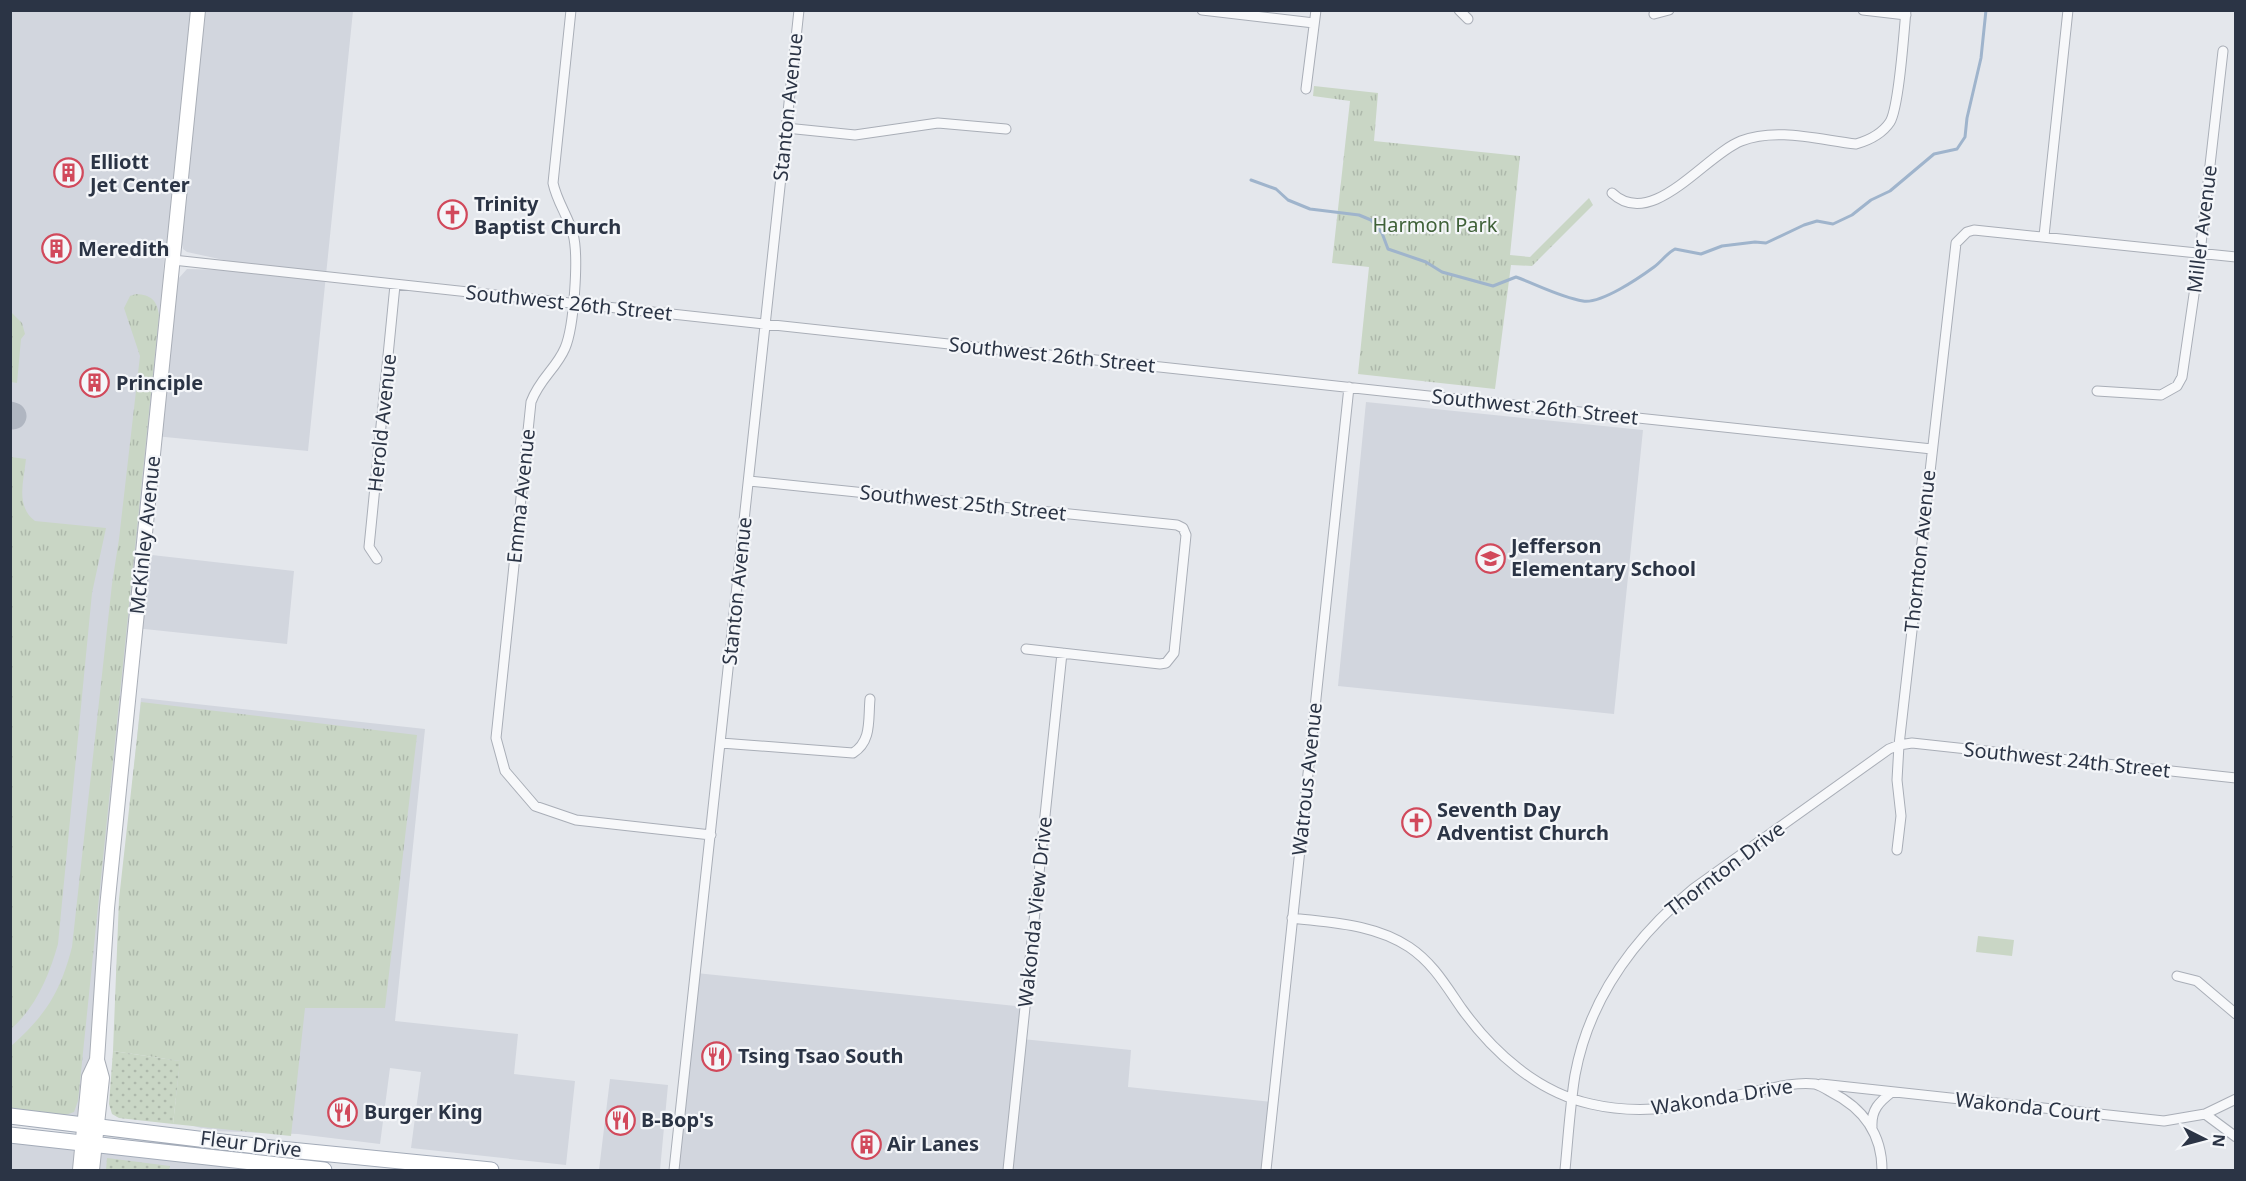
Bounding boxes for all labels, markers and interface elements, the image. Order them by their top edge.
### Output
street label: Stanton Avenue [766,31,809,182]
place label: Elliott Jet Center [88,148,190,198]
building icon: Elliott Jet Center [53,157,85,189]
street label: Miller Avenue [2180,163,2223,294]
place label: Trinity Baptist Church [474,190,621,240]
church icon: Trinity Baptist Church [437,199,469,231]
park label: Harmon Park [1373,211,1498,238]
building icon: Meredith [41,233,73,265]
place label: Meredith [78,235,170,262]
street label: Southwest 26th Street [464,278,674,327]
street label: Southwest 26th Street [947,330,1157,379]
street label: Herold Avenue [361,352,402,493]
building icon: Principle [79,367,111,399]
place label: Principle [116,369,203,396]
street label: Southwest 26th Street [1430,382,1640,431]
street label: Emma Avenue [500,427,541,565]
street label: McKinley Avenue [123,454,166,616]
street label: Thornton Avenue [1898,468,1941,634]
street label: Southwest 25th Street [858,478,1068,527]
street label: Stanton Avenue [715,515,758,666]
place label: Jefferson Elementary School [1509,532,1696,582]
school or university icon: Jefferson Elementary School [1474,542,1506,574]
street label: Watrous Avenue [1285,701,1328,857]
street label: Southwest 24th Street [1962,735,2172,784]
place label: Seventh Day Adventist Church [1437,796,1609,846]
church icon: Seventh Day Adventist Church [1400,806,1432,838]
street label: Wakonda View Drive [1011,815,1058,1009]
street label: Thornton Drive [1660,815,1790,922]
restaurant icon: Tsing Tsao South [701,1040,733,1072]
place label: Tsing Tsao South [738,1042,903,1069]
street label: Wakonda Drive [1649,1072,1795,1121]
street label: Wakonda Court [1954,1085,2102,1128]
restaurant icon: Burger King [327,1096,359,1128]
place label: Burger King [364,1098,483,1125]
restaurant icon: B-Bop's [604,1104,636,1136]
place label: B-Bop's [641,1106,714,1133]
north arrow [2174,1109,2234,1169]
street label: Fleur Drive [199,1124,303,1163]
building icon: Air Lanes [850,1128,882,1160]
place label: Air Lanes [887,1130,979,1157]
text: N [2207,1133,2231,1148]

